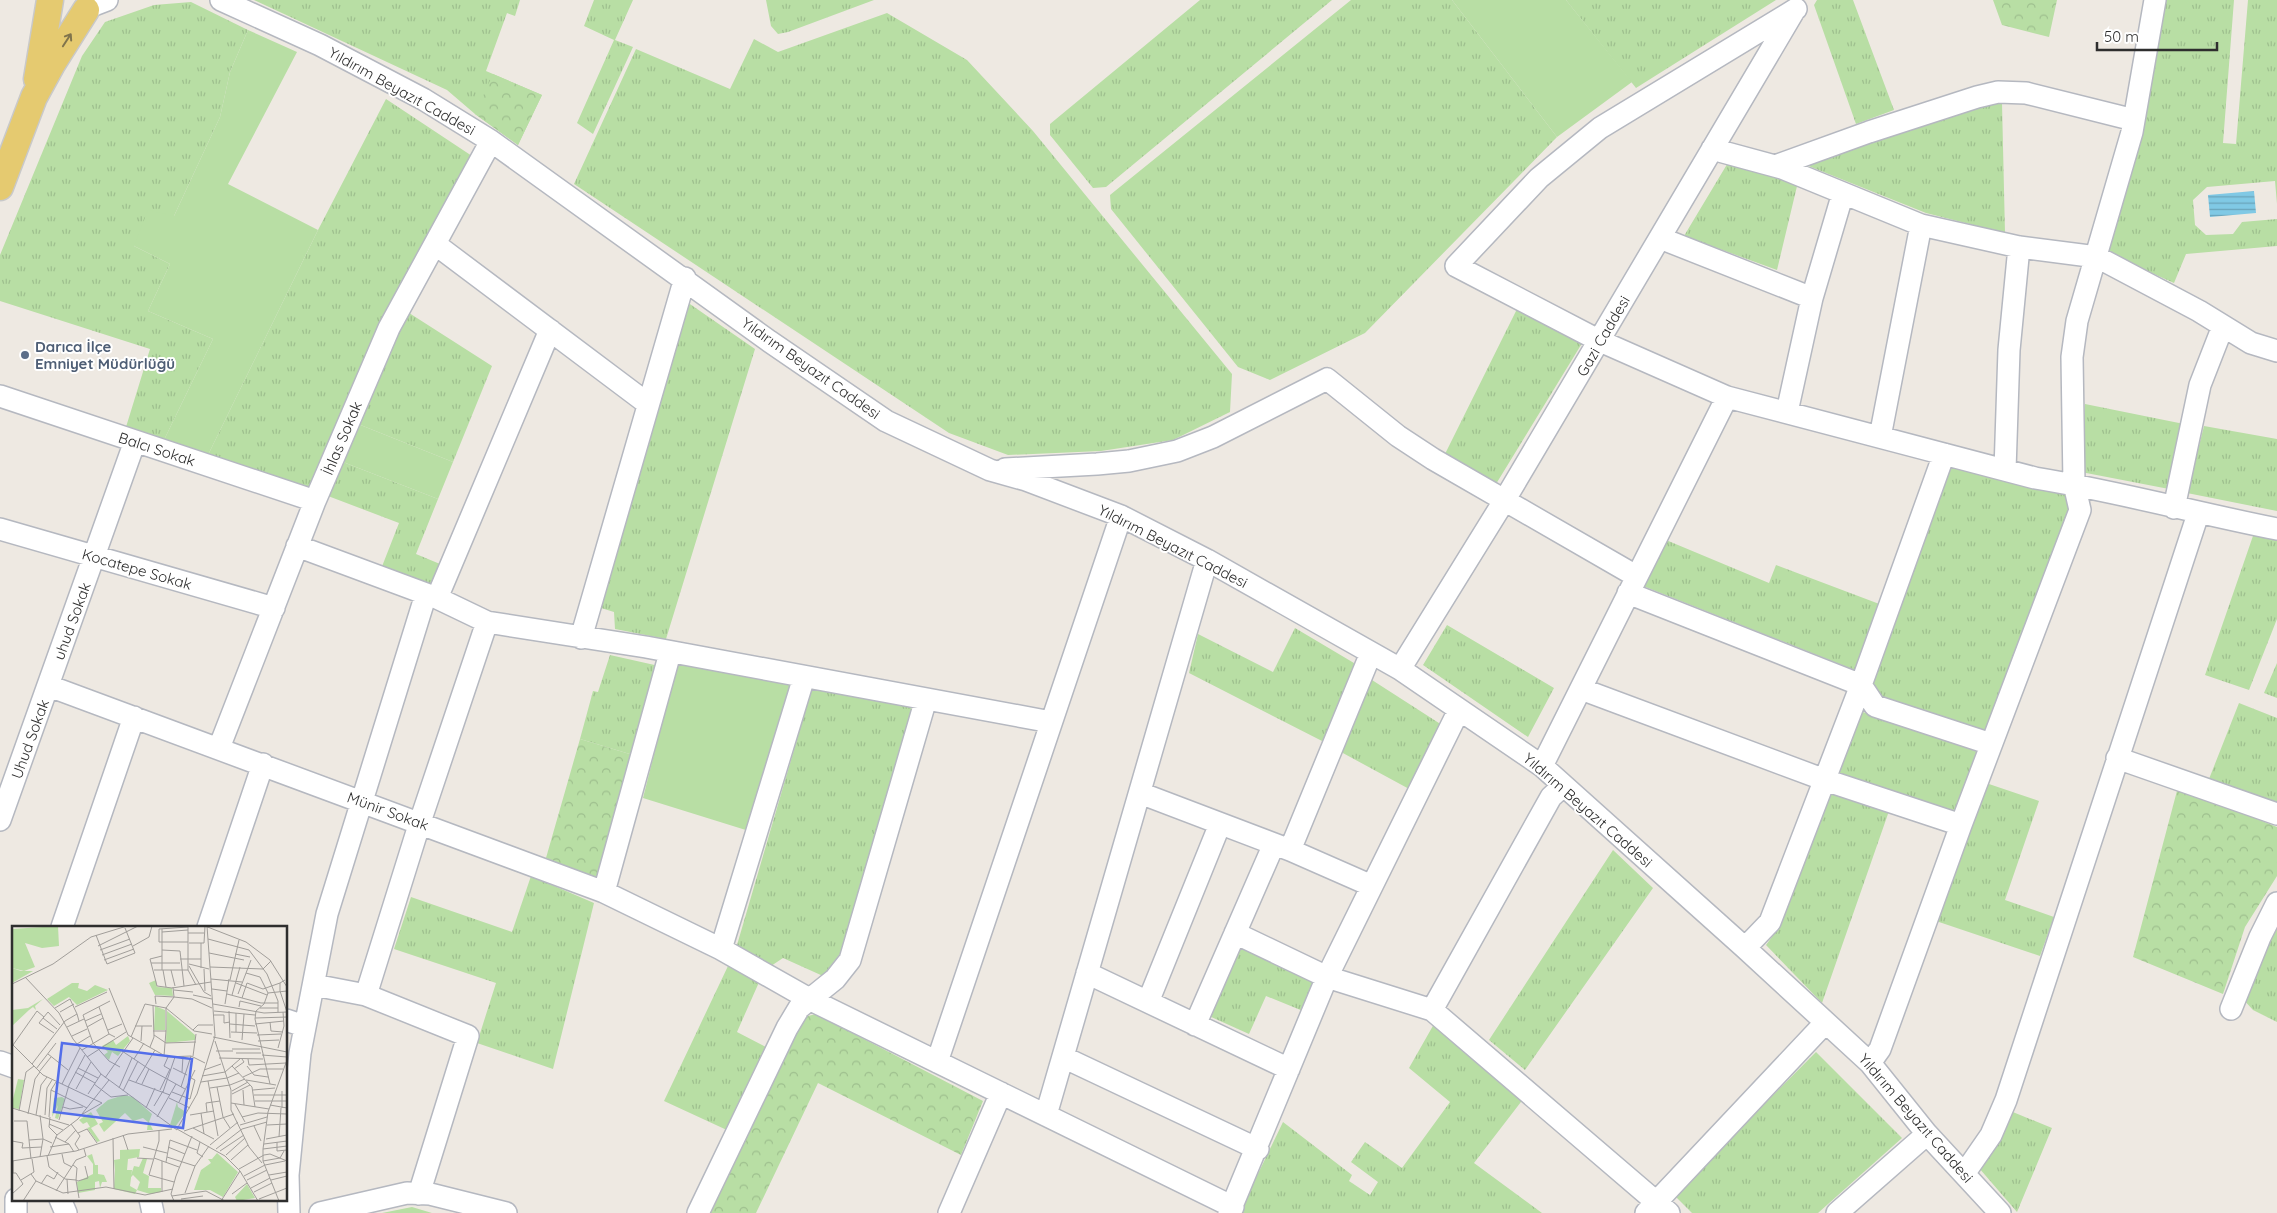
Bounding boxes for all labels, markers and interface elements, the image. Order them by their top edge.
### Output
scale bar [2097,20,2217,52]
text: 50 m [2104,27,2139,46]
one-way arrow [63,33,73,47]
street label: Yıldırım Beyazıt Caddesi [325,43,479,139]
street label: Gazi Caddesi [1572,292,1634,380]
street label: Yıldırım Beyazıt Caddesi [738,313,884,423]
place label: Darıca İlçe Emniyet Müdürlüğü [35,337,175,373]
marker: Darıca İlçe Emniyet Müdürlüğü [19,349,31,361]
street label: İhlas Sokak [318,398,366,478]
street label: Balcı Sokak [116,428,198,470]
street label: Yıldırım Beyazıt Caddesi [1095,500,1251,592]
street label: Kocatepe Sokak [80,544,194,594]
street label: uhud Sokak [49,580,95,662]
street label: Uhud Sokak [7,697,53,781]
street label: Yıldırım Beyazıt Caddesi [1519,749,1657,871]
street label: Münir Sokak [345,787,431,835]
inset map [12,926,288,1200]
street label: Yıldırım Beyazıt Caddesi [1855,1049,1977,1187]

